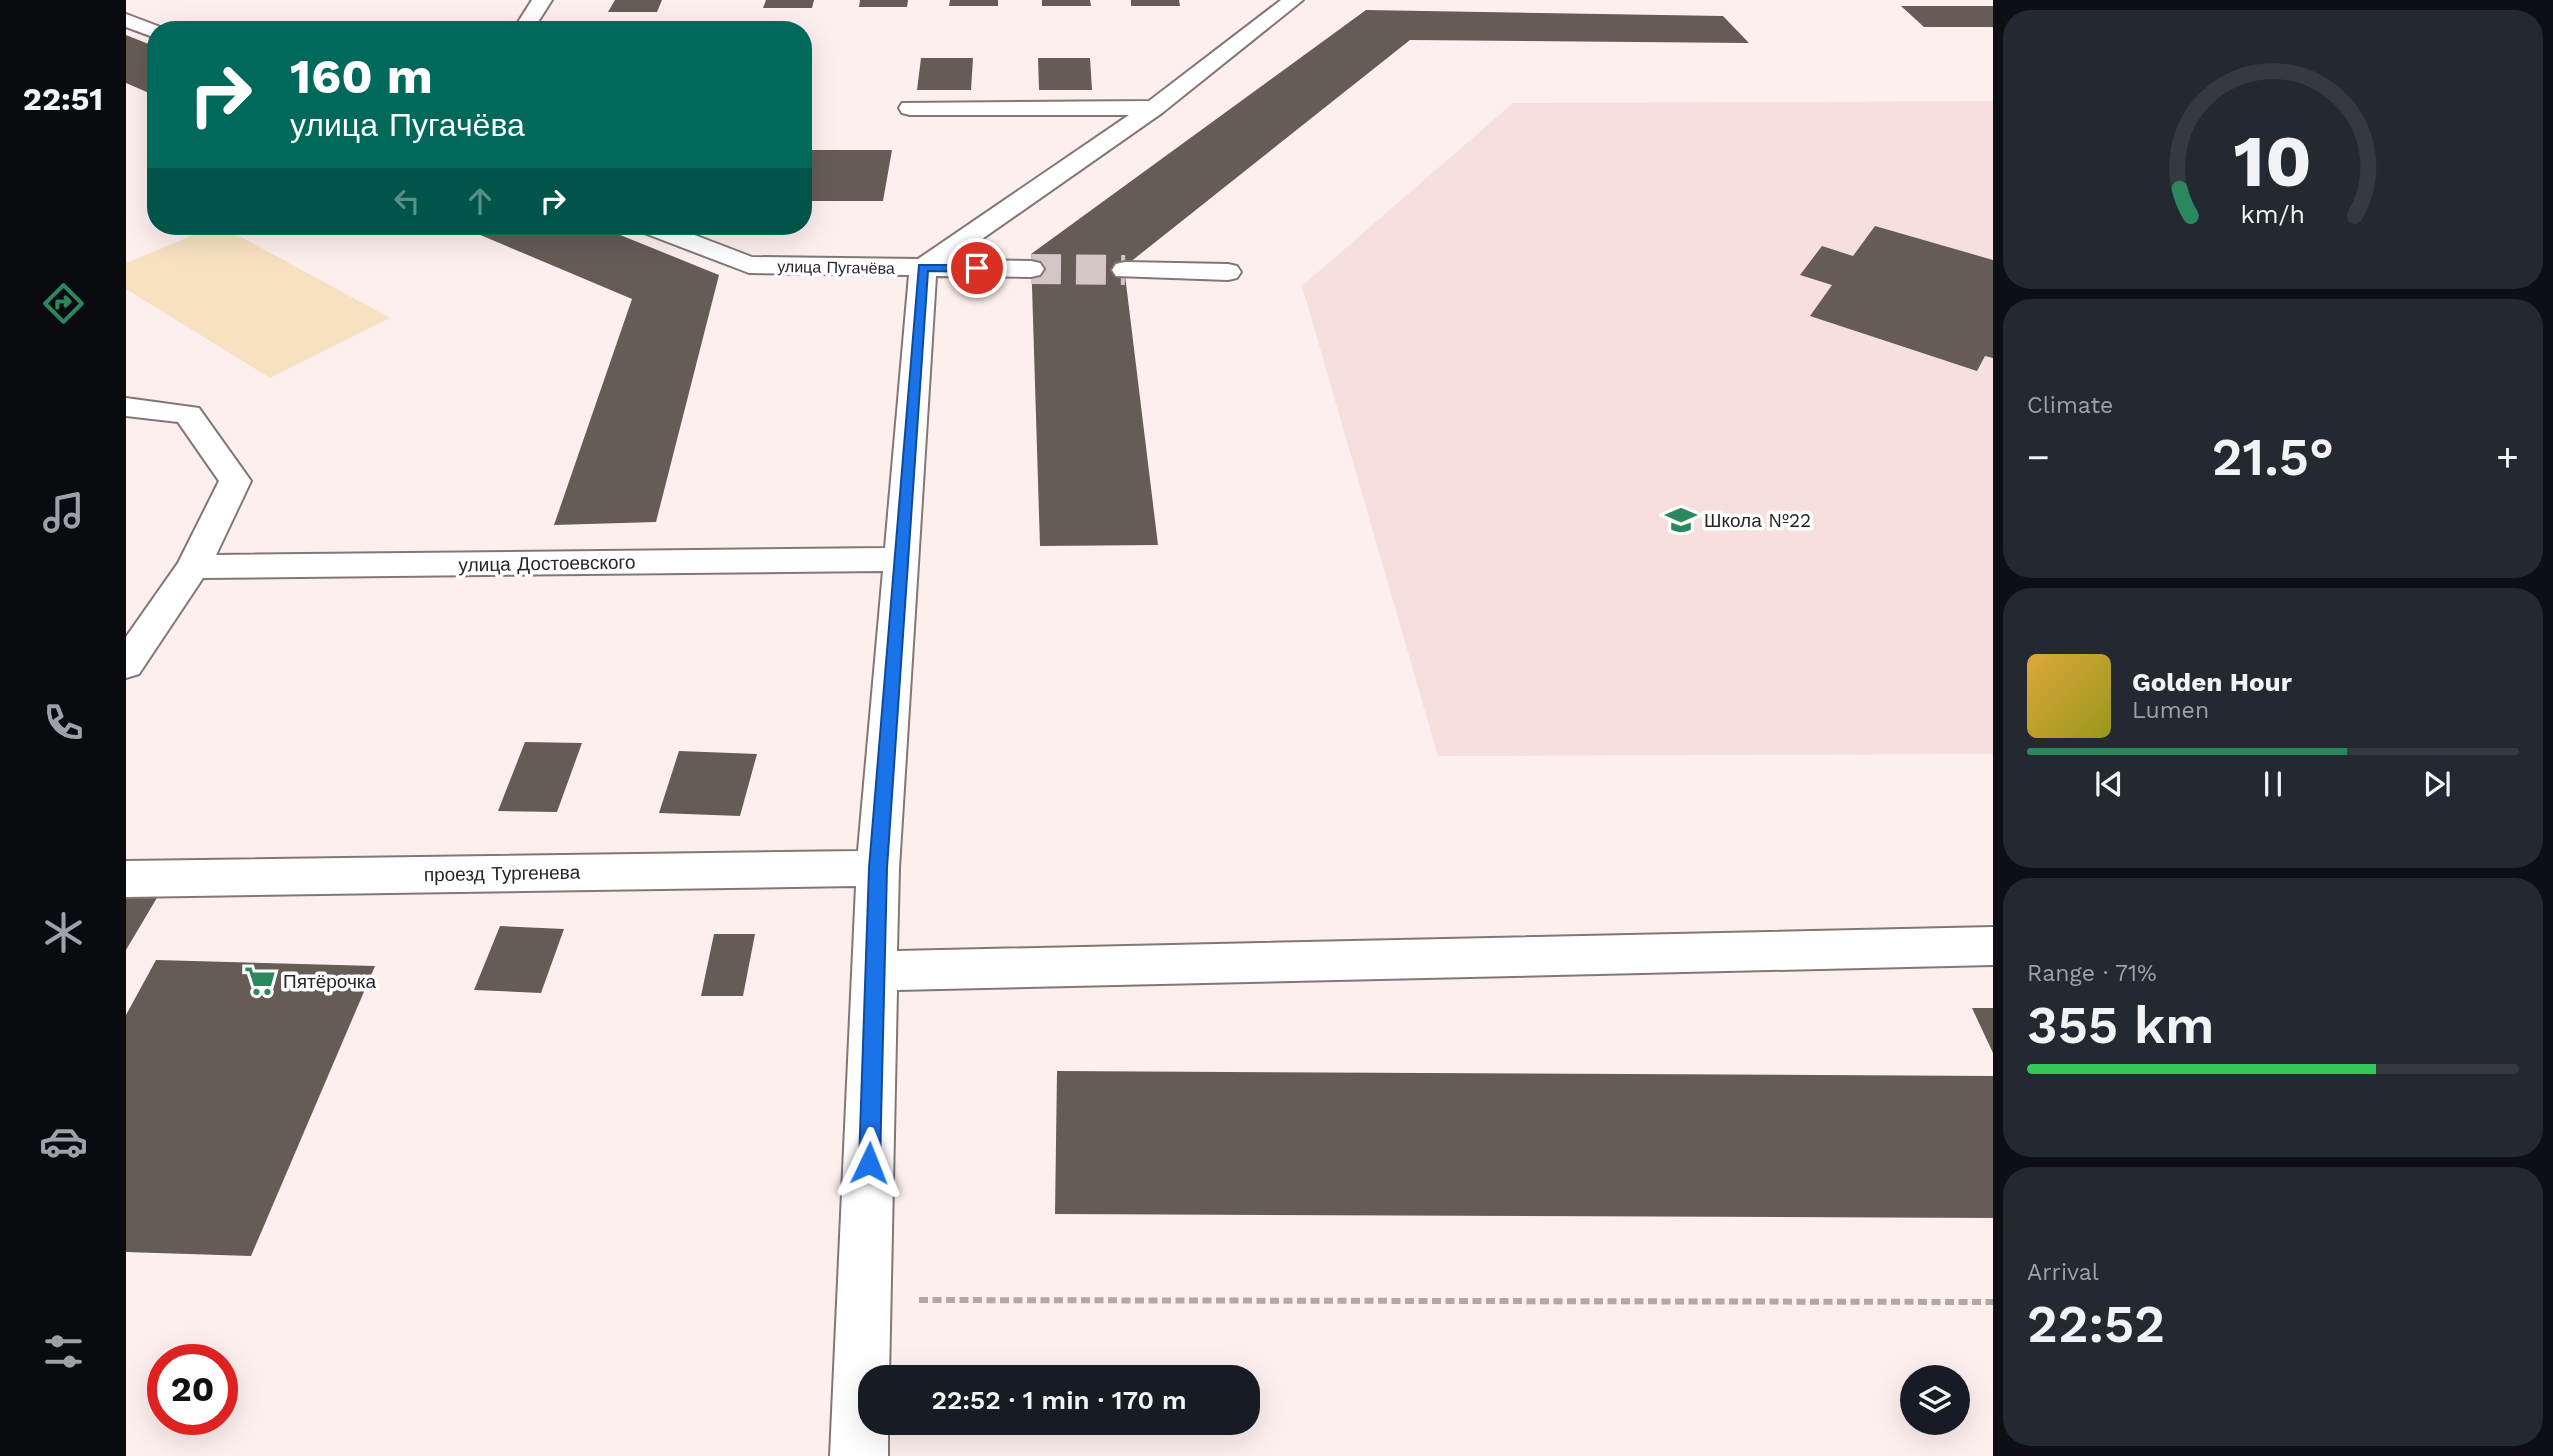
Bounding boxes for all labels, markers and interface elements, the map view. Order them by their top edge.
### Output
text: 160 m [290,47,433,105]
icon: right [175,49,266,140]
text: 22:51 [23,80,103,118]
text: улица Пугачёва [290,106,525,144]
text: 10 [2234,118,2312,204]
icon: left [388,182,426,220]
icon: ahead [461,182,499,220]
icon: right [534,182,572,220]
text: km/h [2241,199,2305,228]
pin [947,238,1007,298]
icon: arrive [958,249,996,287]
street label: улица Пугачёва [777,257,895,278]
icon: directions [39,279,88,328]
text: Climate [2027,392,2113,419]
text: 21.5° [2212,427,2334,488]
text: − [2027,435,2050,479]
text: + [2496,435,2519,479]
icon: music [39,488,88,537]
school or university icon: Школа №22 [1664,503,1698,537]
place label: Школа №22 [1704,509,1811,532]
street label: улица Достоевского [458,550,636,577]
text: Golden Hour [2132,667,2292,697]
text: Lumen [2132,697,2209,724]
icon: phone [39,698,88,747]
icon: previous [2090,765,2128,803]
icon: pause [2254,765,2292,803]
icon: next [2418,765,2456,803]
street label: проезд Тургенева [424,861,581,886]
icon: climate [39,908,88,957]
text: Range · 71% [2027,960,2157,987]
supermarket icon: Пятёрочка [243,964,277,998]
place label: Пятёрочка [283,970,377,993]
text: 355 km [2027,995,2215,1056]
icon: car [39,1117,88,1166]
position arrow [832,1126,906,1200]
text: Arrival [2027,1259,2099,1286]
text: 22:52 [2027,1294,2165,1355]
icon: filters [39,1327,88,1376]
speed limit sign: 20 [147,1344,238,1435]
map controls [1900,1365,1970,1435]
button: layers [1900,1365,1970,1435]
text: 22:52 · 1 min · 170 m [932,1385,1186,1415]

